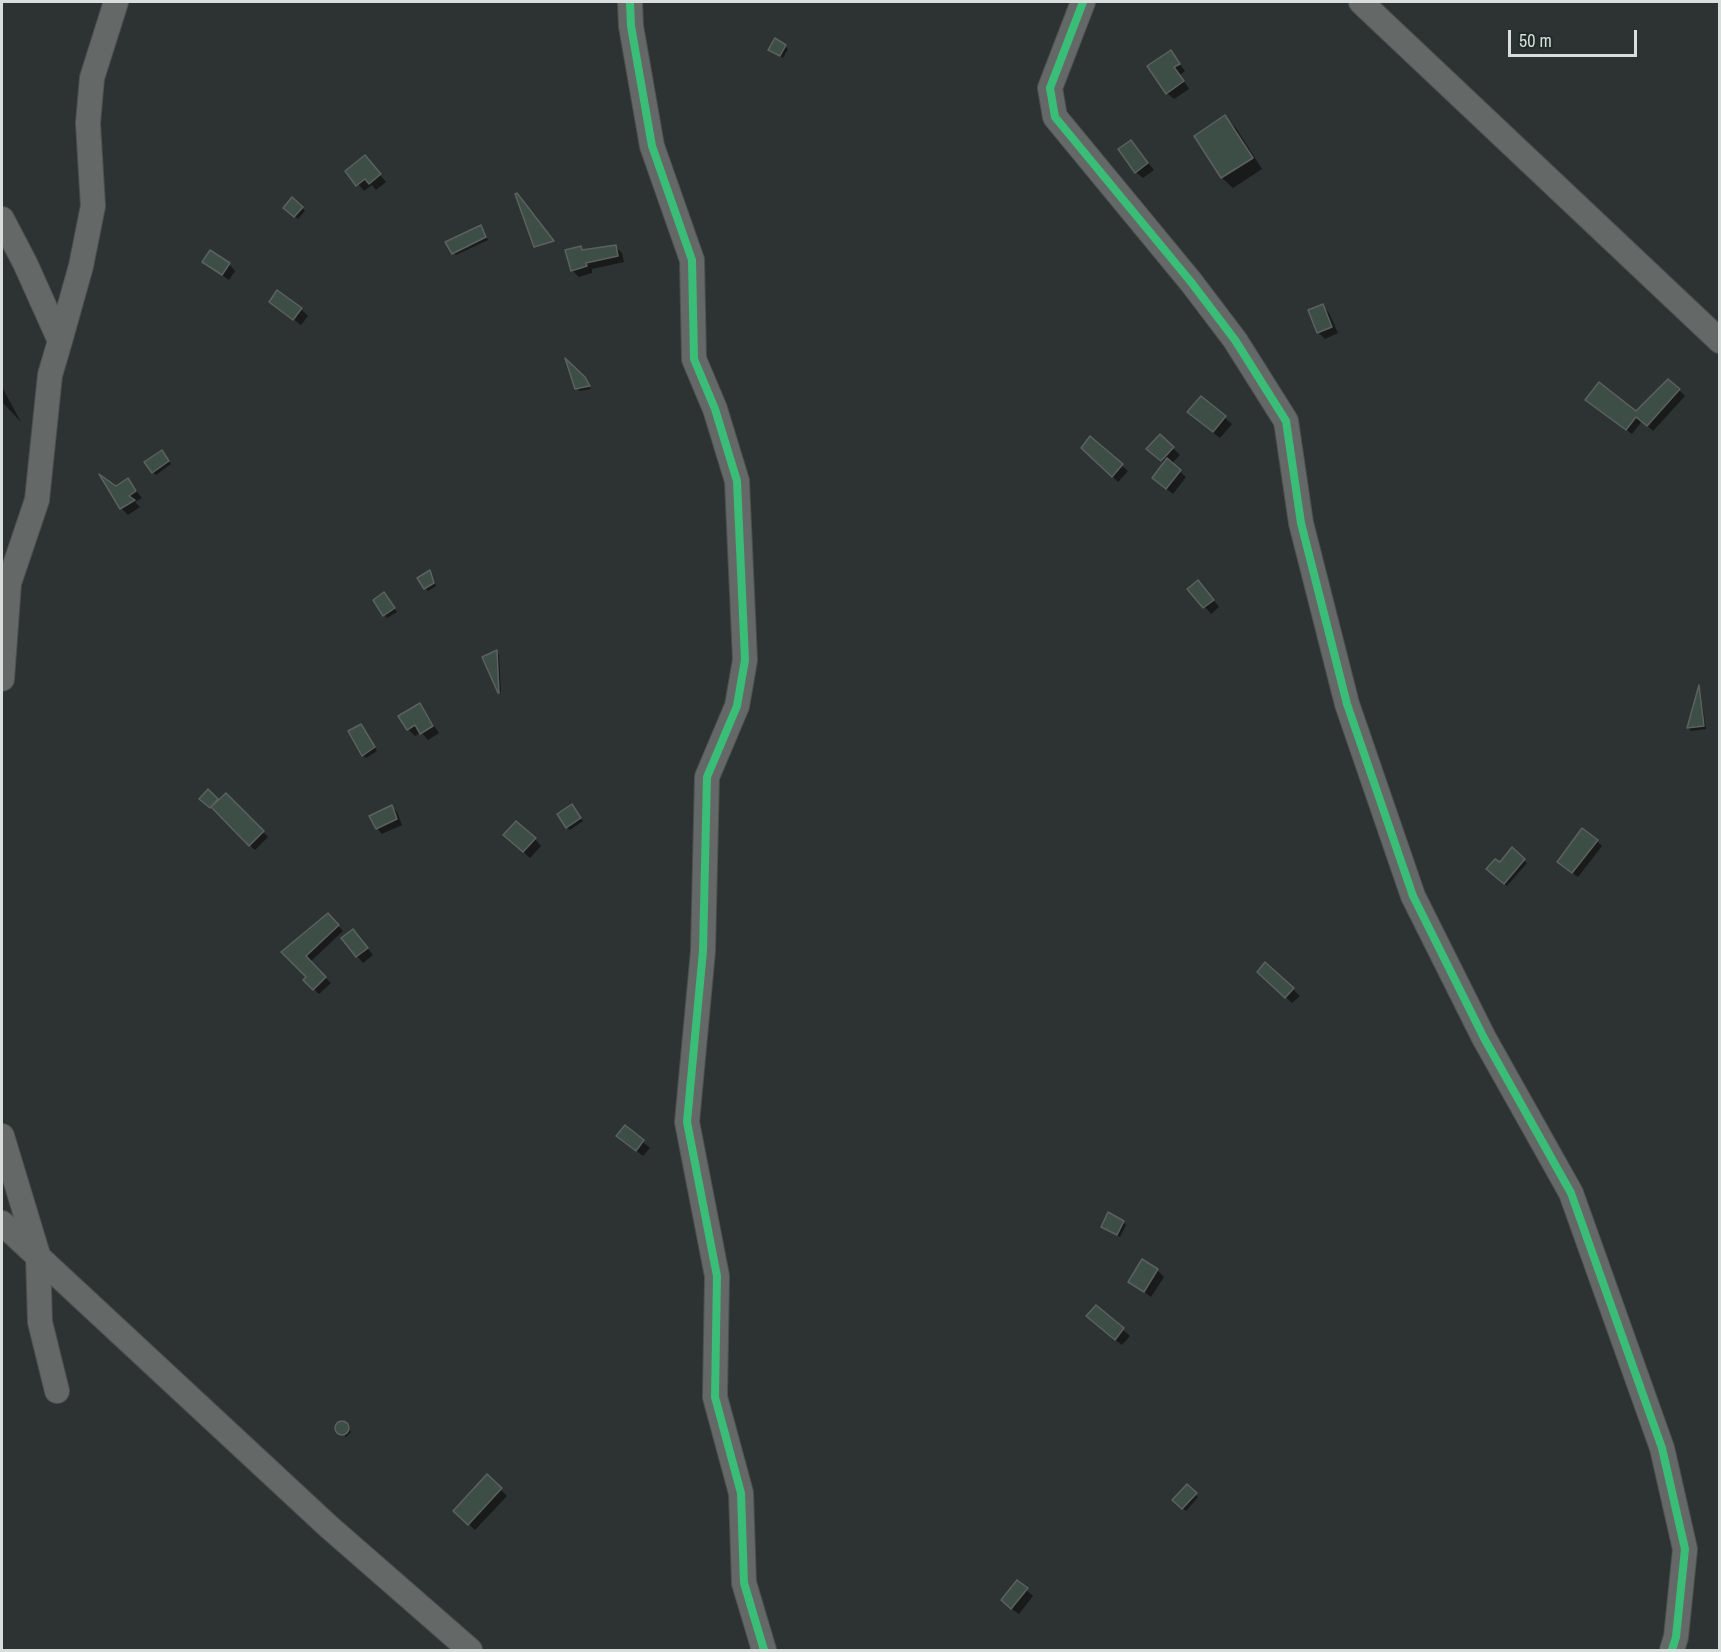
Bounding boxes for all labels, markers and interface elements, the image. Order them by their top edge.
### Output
scale bar [1511,18,1640,56]
text: 50 m [1519,28,1552,53]

